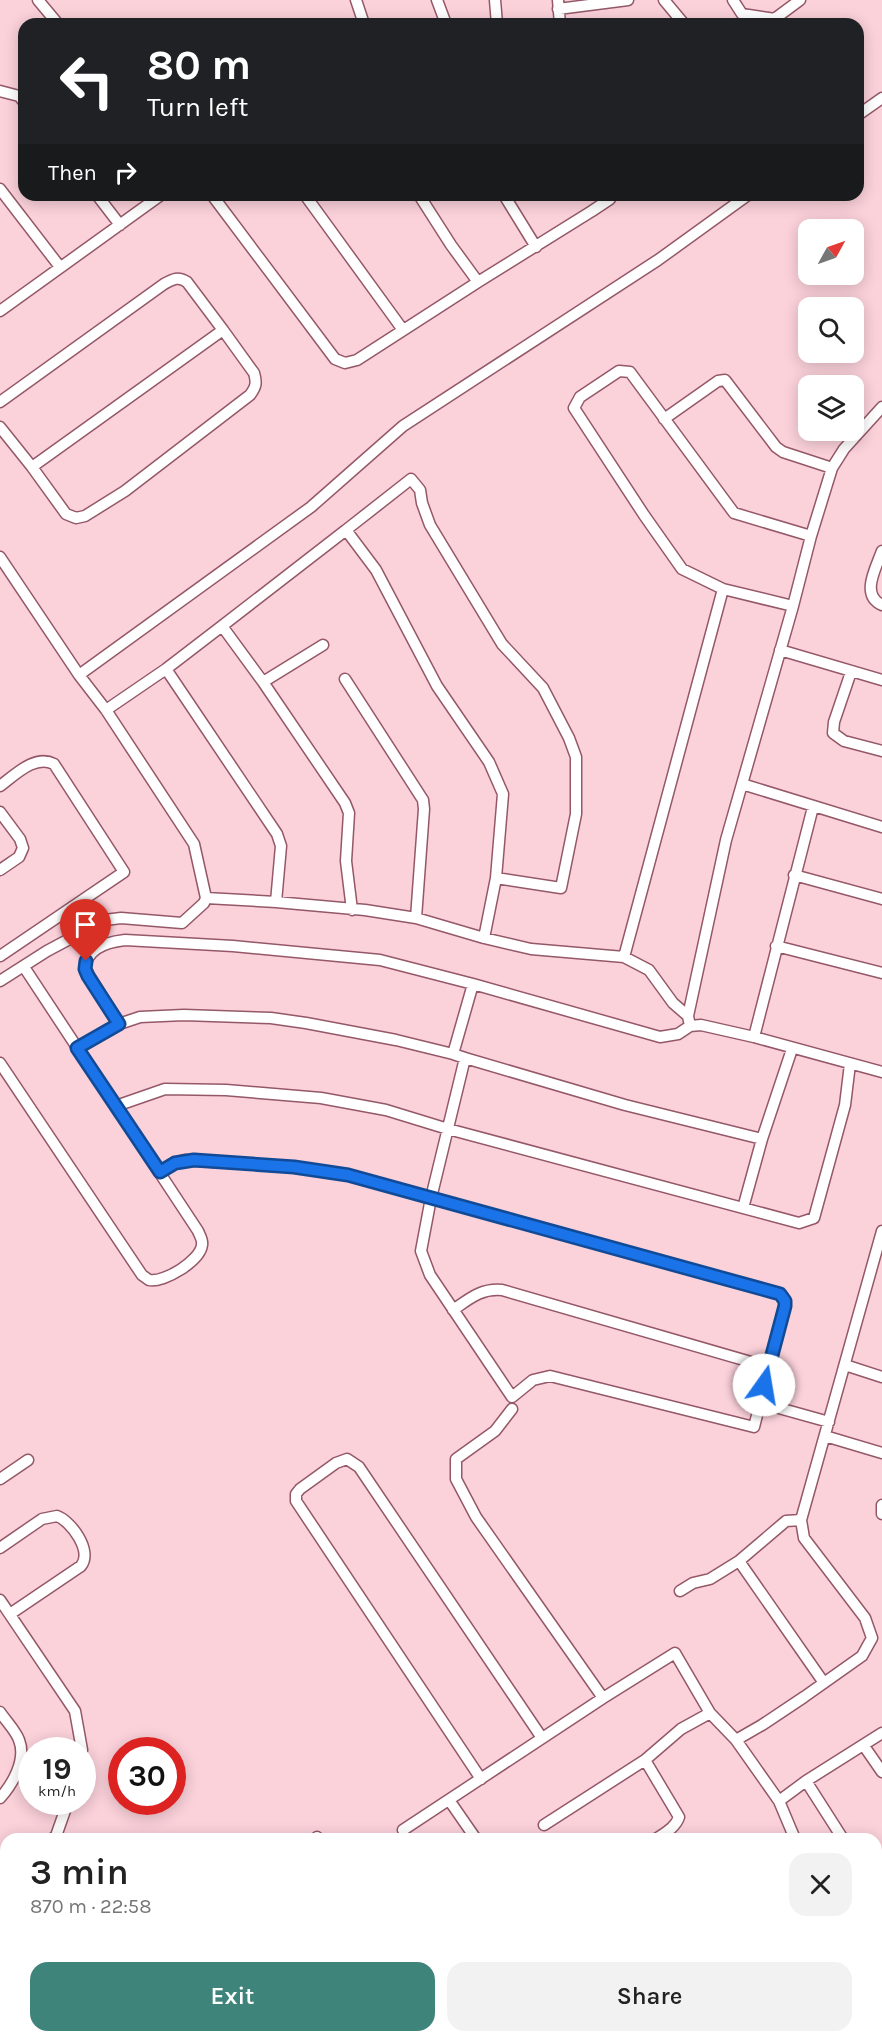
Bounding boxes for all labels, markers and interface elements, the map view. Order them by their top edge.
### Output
text: 80 m [147,40,251,90]
icon: left [48,42,126,120]
text: Turn left [147,91,248,123]
icon: right [109,156,142,189]
text: Then [48,160,97,186]
north arrow [798,219,864,285]
map controls [798,219,864,441]
button: search [798,297,864,363]
button: layers [798,375,864,441]
pin [60,899,111,961]
icon: arrive [69,908,102,941]
position arrow [732,1353,796,1417]
speed limit sign: 30 [108,1737,186,1815]
text: 19 [42,1751,71,1787]
text: km/h [38,1782,76,1800]
text: 3 min [30,1851,129,1893]
button: close [789,1853,852,1916]
text: 870 m · 22:58 [30,1895,151,1918]
button: Exit [30,1962,435,2031]
button: Share [447,1962,852,2031]

